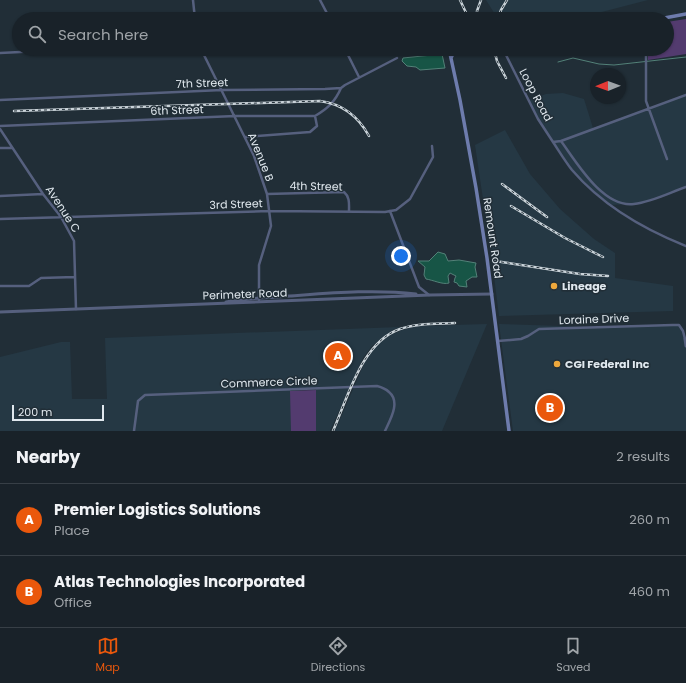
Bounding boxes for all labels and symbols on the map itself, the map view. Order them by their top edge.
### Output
street label: Loop Road [515,66,557,124]
north arrow [590,68,626,104]
street label: 7th Street [176,74,228,92]
street label: 6th Street [150,101,204,119]
street label: Avenue B [244,130,278,184]
street label: 4th Street [289,178,343,194]
street label: Avenue C [42,183,84,235]
street label: 3rd Street [209,195,263,213]
street label: Remount Road [479,197,507,279]
your location [391,246,411,266]
place label: Lineage [562,278,607,294]
marker: Lineage [549,281,559,291]
street label: Perimeter Road [202,285,288,303]
street label: Loraine Drive [559,310,630,328]
pin: A [325,341,351,371]
place label: CGI Federal Inc [565,356,650,372]
marker: CGI Federal Inc [552,359,562,369]
street label: Commerce Circle [220,372,318,392]
pin: B [537,393,563,423]
scale bar [12,403,104,422]

